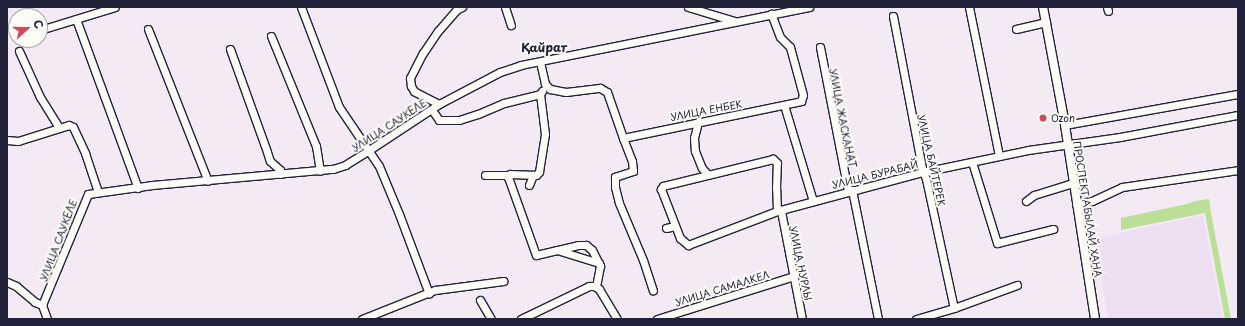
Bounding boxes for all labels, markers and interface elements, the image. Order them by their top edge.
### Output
north arrow [8,8,48,48]
text: С [29,17,48,31]
district label: Қайрат [521,41,567,55]
street label: УЛИЦА ЖАСКАНАТ [827,67,859,169]
street label: УЛИЦА САУКЕЛЕ [349,96,429,154]
street label: УЛИЦА ЕНБЕК [669,97,743,123]
place label: Ozon [1051,112,1075,124]
street label: УЛИЦА БАЙТЕРЕК [916,113,948,207]
marker: Ozon [1038,113,1048,123]
street label: ПРОСПЕКТ АБЫЛАЙ ХАНА [1071,140,1105,278]
street label: УЛИЦА БУРАБАЙ [830,157,920,191]
street label: УЛИЦА САУКЕЛЕ [37,197,79,283]
street label: УЛИЦА НУРЛЫ [787,224,815,302]
street label: УЛИЦА САМАЛКЕЛ [673,268,771,308]

